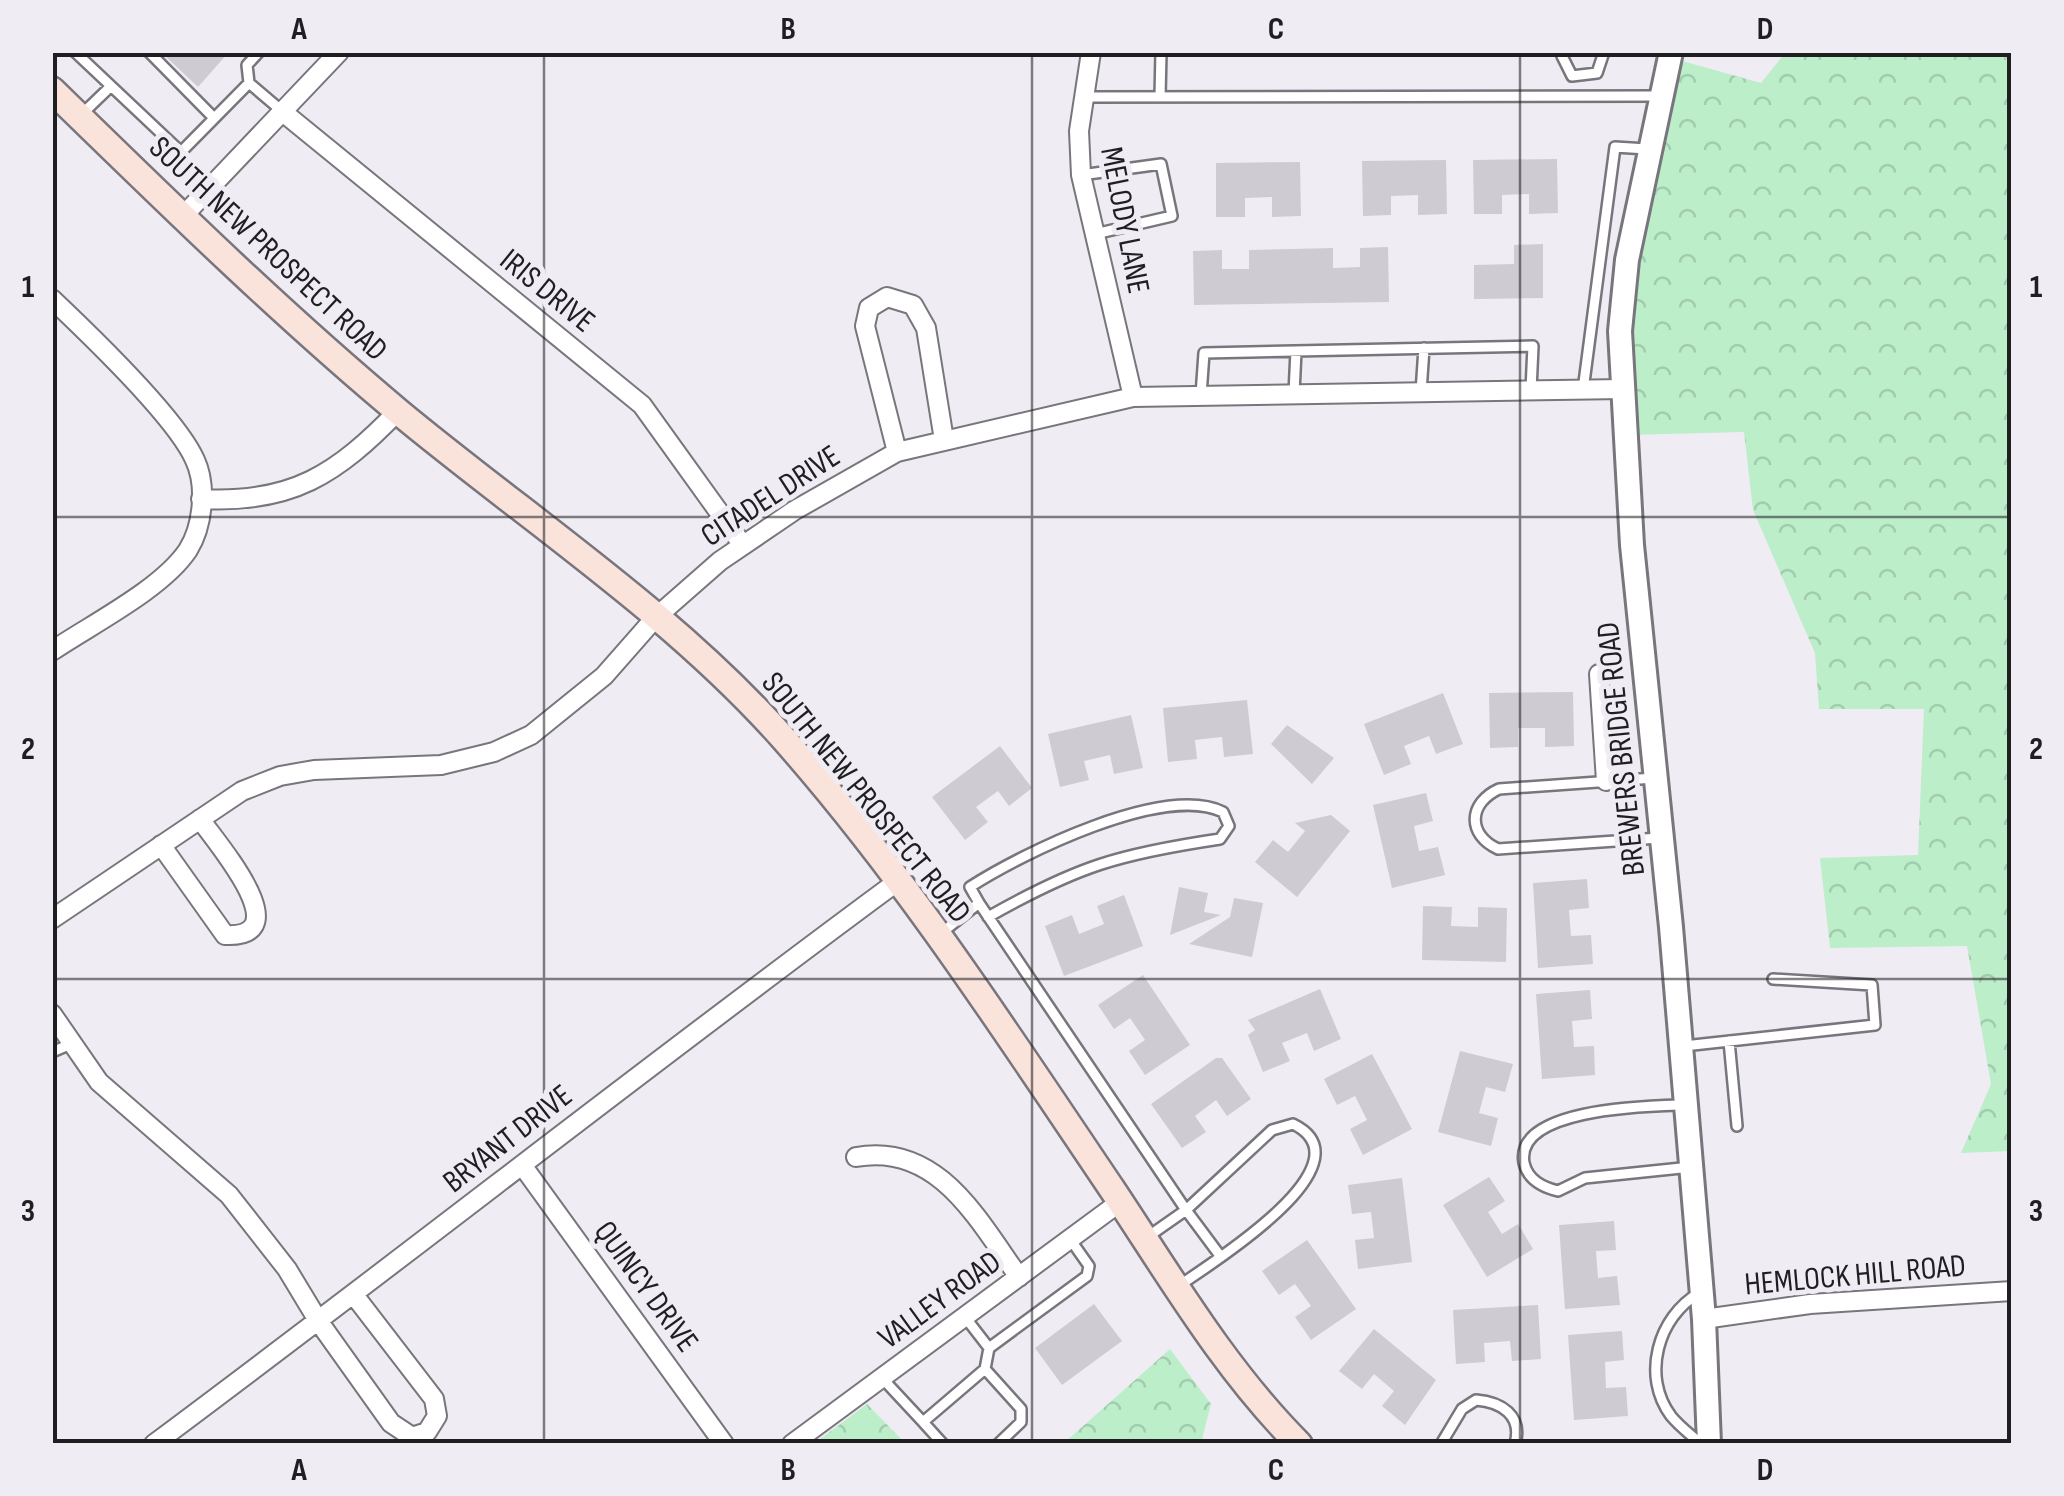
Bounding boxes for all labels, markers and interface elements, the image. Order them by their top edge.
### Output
text: A [290,10,307,49]
text: B [780,10,796,49]
text: C [1268,10,1284,49]
text: D [1757,10,1773,49]
street label: SOUTH NEW PROSPECT ROAD [141,129,395,370]
street label: MELODY LANE [1091,144,1158,297]
street label: IRIS DRIVE [492,241,602,341]
text: 1 [22,268,35,307]
text: 1 [2030,268,2043,307]
street label: CITADEL DRIVE [694,437,848,556]
street label: BREWERS BRIDGE ROAD [1589,620,1654,878]
street label: SOUTH NEW PROSPECT ROAD [753,665,979,931]
text: 2 [21,730,35,769]
text: 2 [2029,730,2043,769]
street label: BRYANT DRIVE [436,1077,580,1202]
text: 3 [21,1192,35,1231]
text: 3 [2029,1192,2043,1231]
street label: QUINCY DRIVE [585,1214,706,1360]
street label: VALLEY ROAD [871,1243,1009,1358]
street label: HEMLOCK HILL ROAD [1743,1246,1967,1305]
text: A [290,1451,307,1490]
text: B [780,1451,796,1490]
text: C [1268,1451,1284,1490]
text: D [1757,1451,1773,1490]

